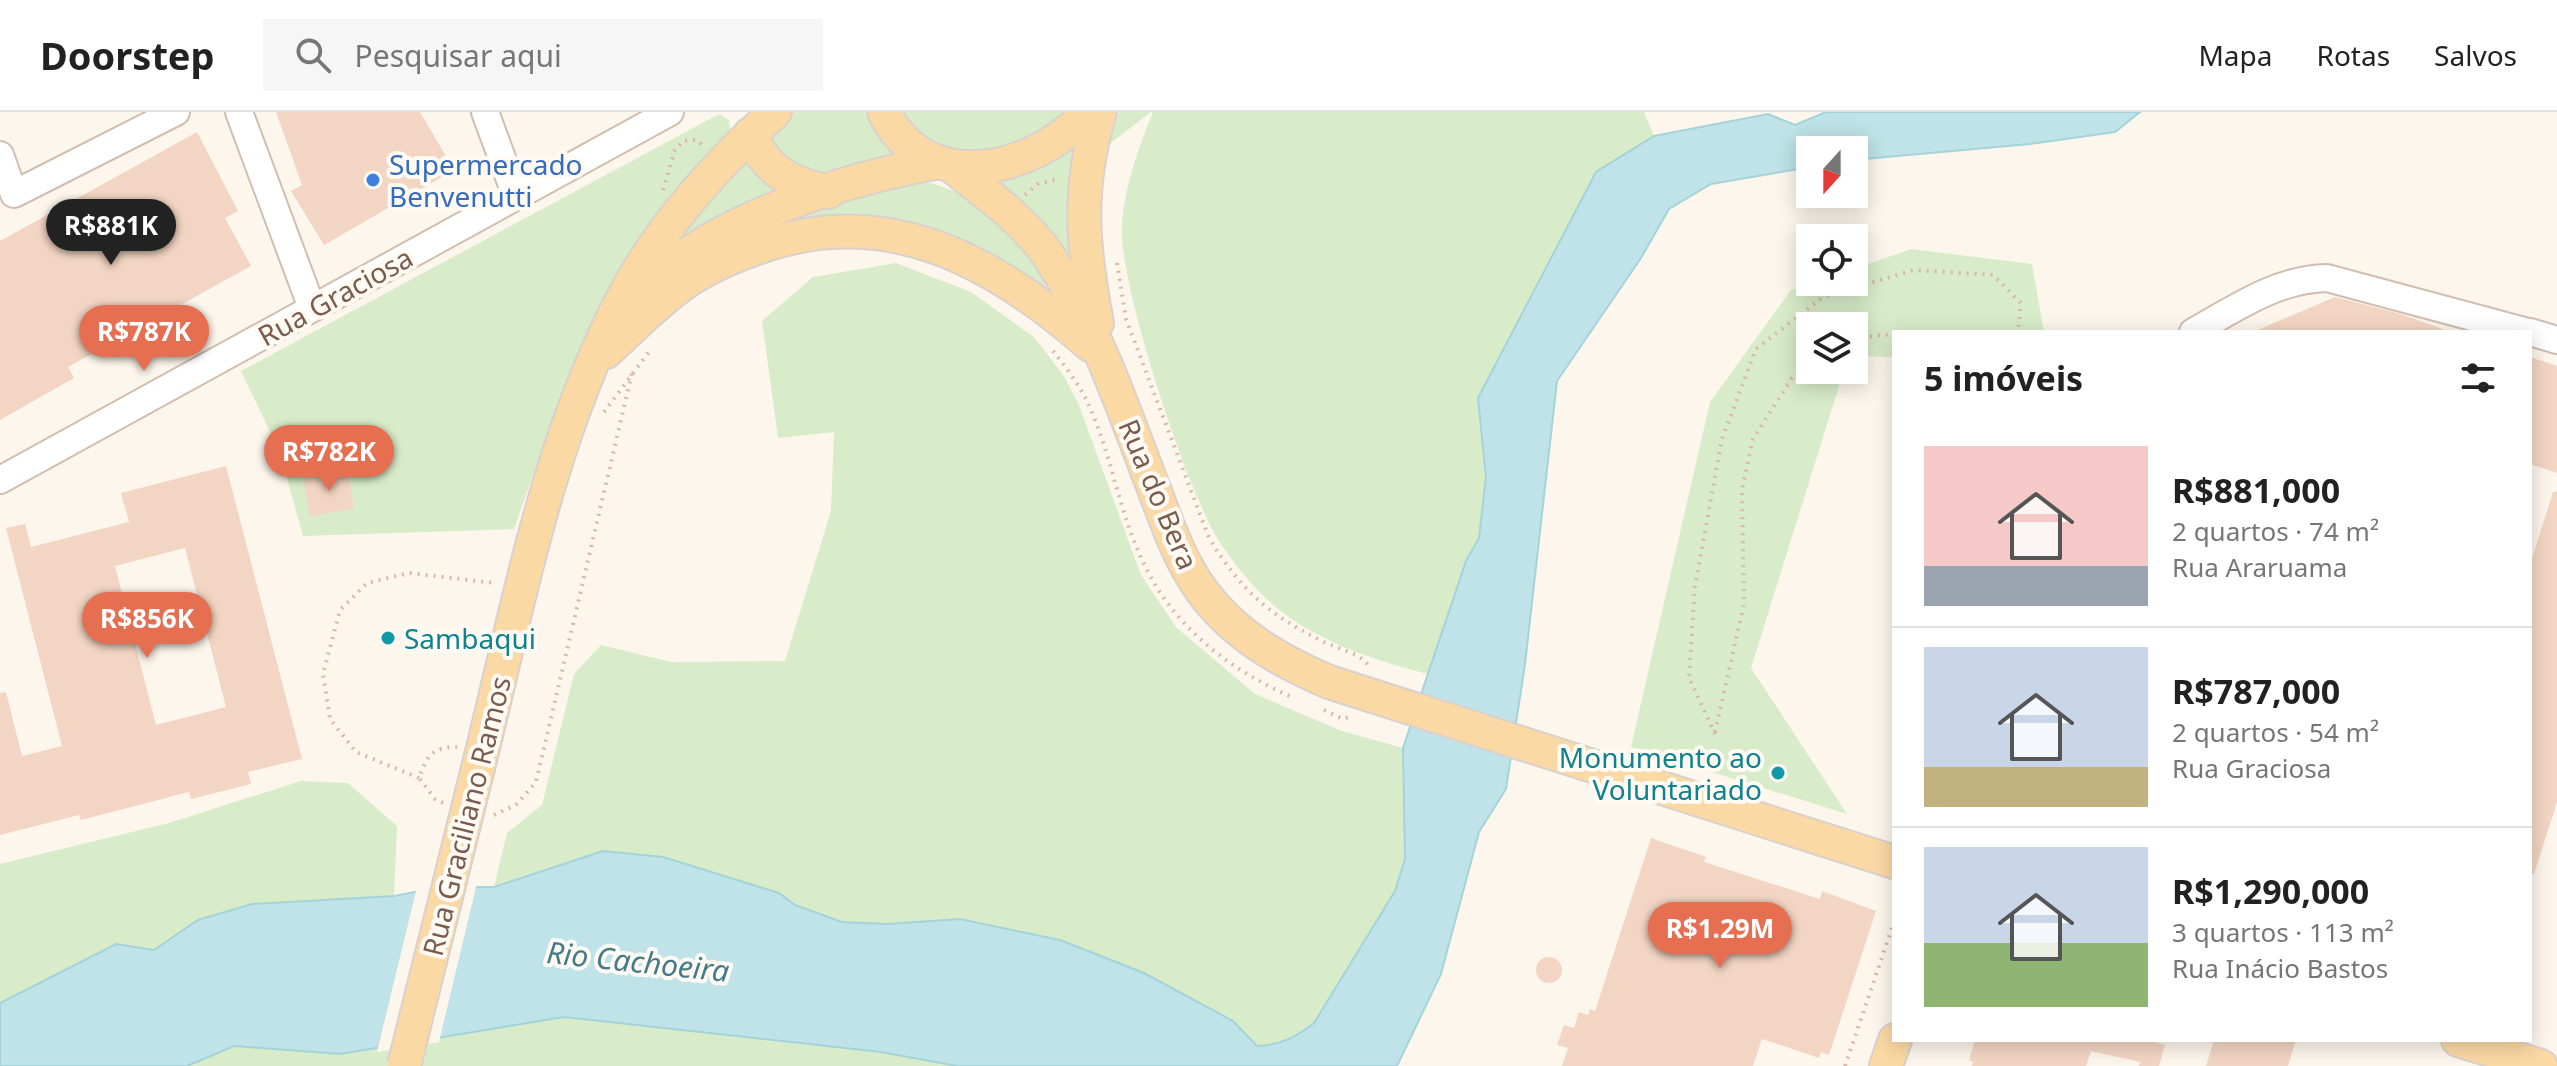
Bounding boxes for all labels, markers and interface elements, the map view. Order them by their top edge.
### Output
search box [263,19,823,91]
text: Doorstep [40,29,215,81]
icon: search [291,33,335,77]
text: Pesquisar aqui [355,35,562,76]
text: Mapa [2198,36,2273,74]
text: Rotas [2317,36,2390,74]
text: Salvos [2434,36,2517,74]
north arrow [1796,136,1868,208]
map controls [1796,136,1868,384]
place label: Supermercado Benvenutti [389,145,583,215]
marker: Supermercado Benvenutti [364,171,382,189]
pin: R$881K [46,199,176,267]
text: R$881K [64,207,158,243]
button: locate [1796,224,1868,296]
street label: Rua Graciosa [251,238,419,354]
pin: R$787K [79,305,209,373]
button: layers [1796,312,1868,384]
text: R$787K [97,313,191,349]
text: 5 imóveis [1924,355,2083,401]
icon: filters [2456,356,2500,400]
street label: Rua do Bera [1110,413,1208,575]
pin: R$782K [264,425,394,493]
text: R$782K [282,433,376,469]
text: R$881,000 [2172,467,2340,513]
icon: home [1988,478,2084,574]
text: 2 quartos · 74 m² [2172,513,2379,549]
text: Rua Araruama [2172,549,2347,585]
pin: R$856K [82,592,212,660]
text: R$856K [100,600,194,636]
place label: Sambaqui [404,619,536,657]
marker: Sambaqui [379,629,397,647]
text: R$787,000 [2172,668,2340,714]
street label: Rua Graciliano Ramos [413,672,519,960]
icon: home [1988,679,2084,775]
text: 2 quartos · 54 m² [2172,714,2379,750]
place label: Monumento ao Voluntariado [1559,738,1762,808]
text: Rua Graciosa [2172,750,2331,786]
marker: Monumento ao Voluntariado [1769,764,1787,782]
text: R$1,290,000 [2172,868,2369,914]
icon: home [1988,879,2084,975]
pin: R$1.29M [1646,902,1794,970]
text: R$1.29M [1666,910,1774,946]
text: 3 quartos · 113 m² [2172,914,2394,950]
water label: Rio Cachoeira [545,931,731,991]
text: Rua Inácio Bastos [2172,950,2388,986]

